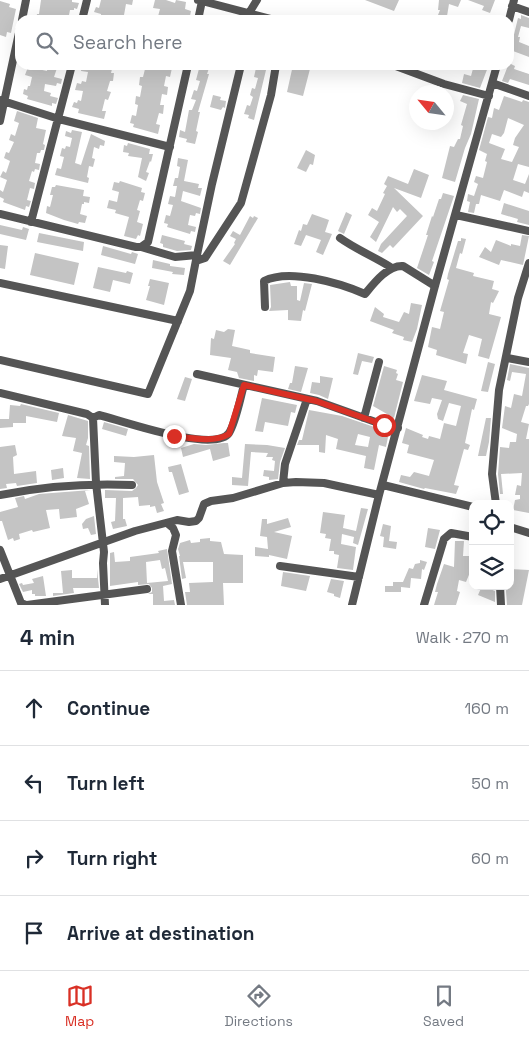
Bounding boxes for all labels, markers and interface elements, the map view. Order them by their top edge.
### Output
search box [15,15,514,70]
icon: search [33,29,61,57]
text: Search here [73,30,183,55]
north arrow [409,85,454,130]
route start [373,414,396,437]
route end [163,425,186,448]
map controls [469,500,514,590]
button: locate [469,500,514,545]
button: layers [469,545,514,590]
text: 4 min [20,624,75,651]
text: Walk · 270 m [416,627,509,648]
icon: ahead [20,694,48,722]
text: Continue [67,696,150,721]
text: 160 m [464,698,509,719]
icon: left [20,769,48,797]
text: Turn left [67,771,145,796]
text: 50 m [471,773,509,794]
icon: right [20,844,48,872]
text: Turn right [67,846,157,871]
text: 60 m [471,848,509,869]
icon: arrive [20,919,48,947]
text: Arrive at destination [67,921,255,946]
tab: Map [65,982,94,1030]
tab: Directions [224,982,293,1030]
tab: Saved [423,982,464,1030]

